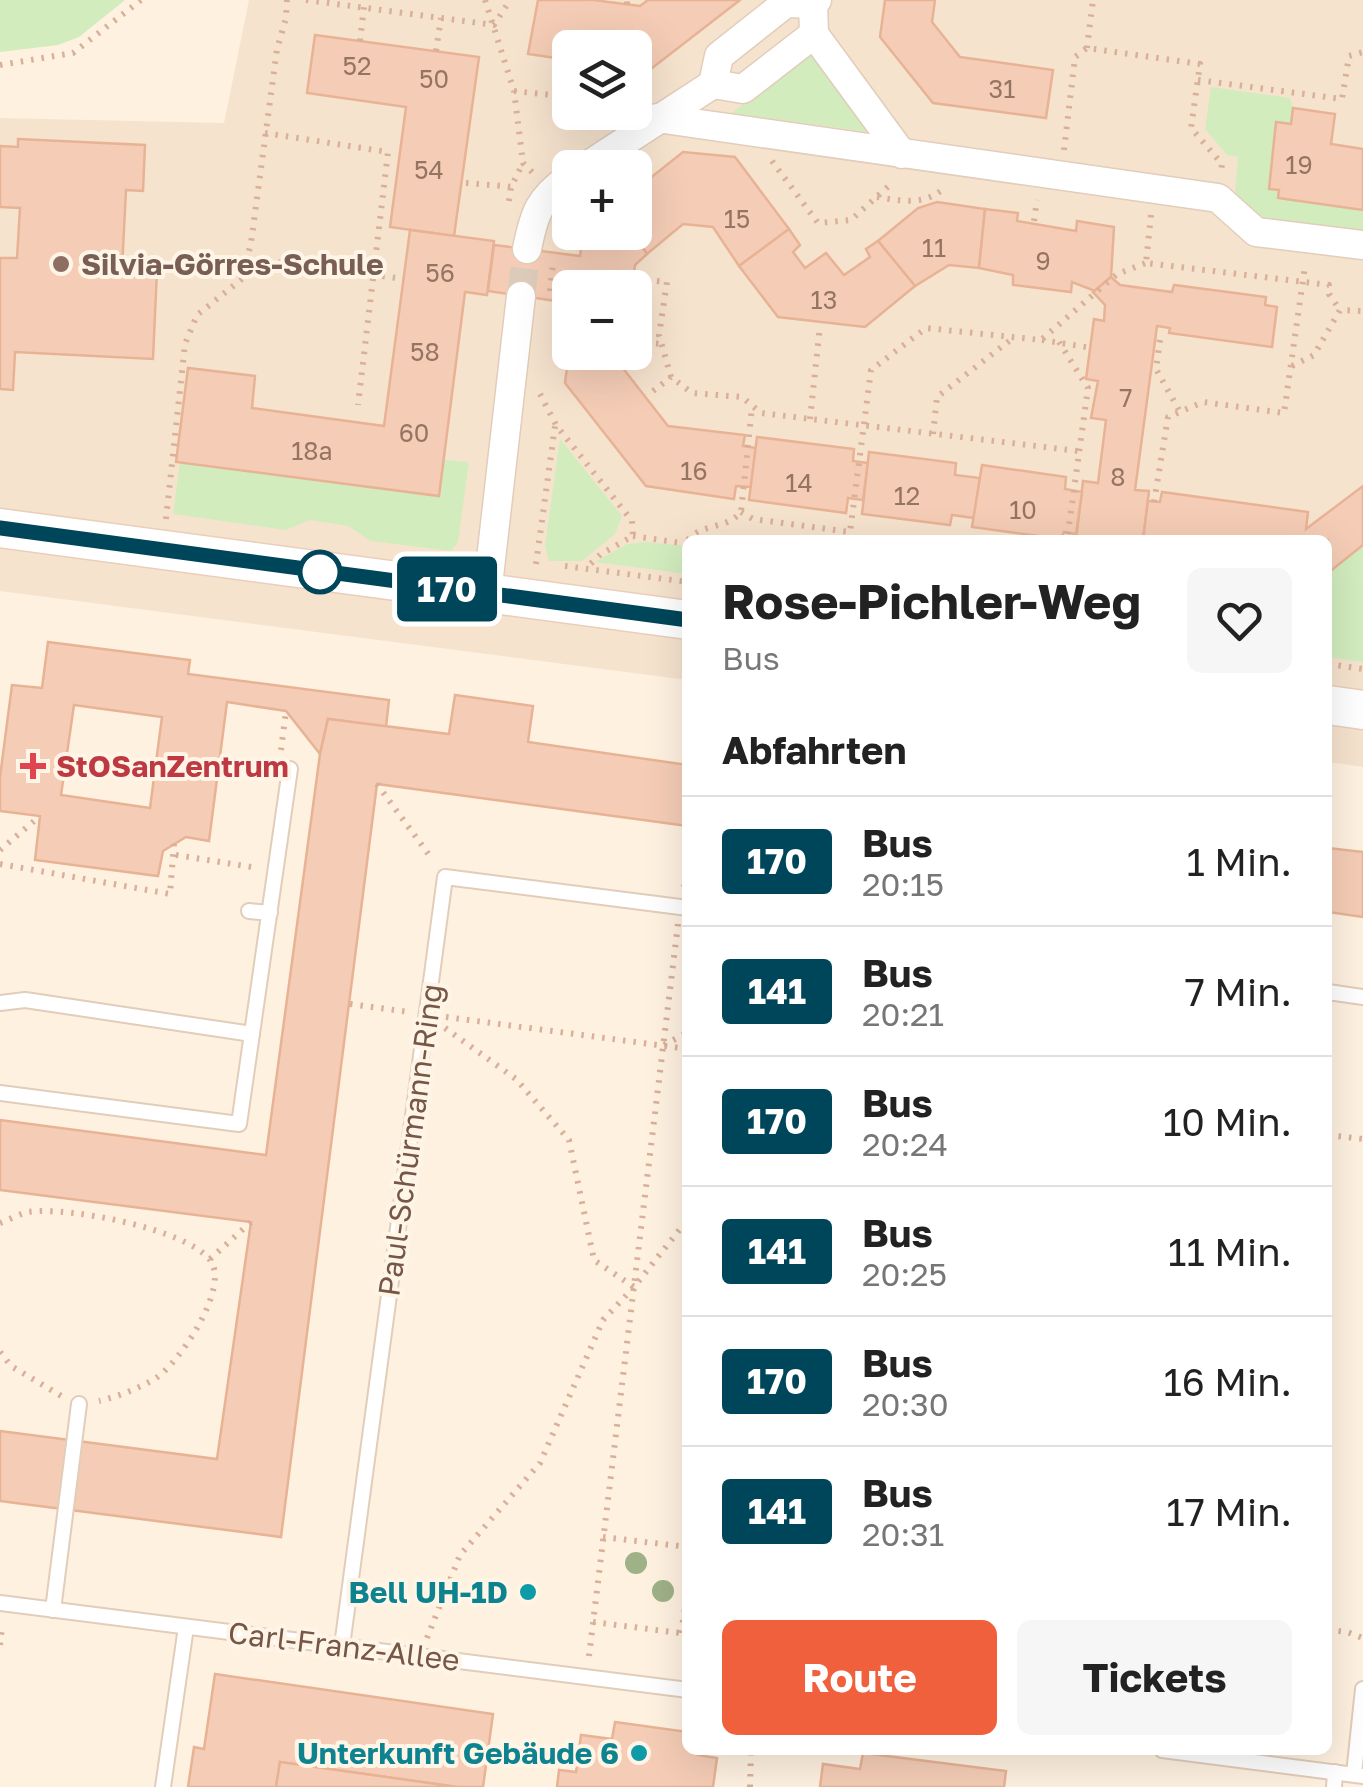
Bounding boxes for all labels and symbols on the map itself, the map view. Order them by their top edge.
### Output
house number: 52 [342,50,372,81]
house number: 50 [419,63,449,94]
house number: 31 [989,73,1015,104]
house number: 19 [1285,149,1313,180]
house number: 54 [414,154,444,185]
house number: 15 [724,203,750,234]
house number: 11 [922,232,946,263]
house number: 9 [1035,245,1051,276]
place label: Silvia-Görres-Schule [81,246,384,282]
marker: Silvia-Görres-Schule [50,253,72,275]
house number: 56 [425,257,455,288]
house number: 13 [811,284,837,315]
house number: 58 [410,336,440,367]
house number: 7 [1119,382,1133,413]
house number: 60 [399,417,429,448]
house number: 18a [291,435,333,466]
house number: 16 [680,455,708,486]
house number: 8 [1110,461,1126,492]
house number: 14 [785,467,813,498]
house number: 12 [894,480,920,511]
house number: 10 [1009,494,1037,525]
unlabelled marker [299,551,341,593]
line badge: 170 [390,556,504,622]
place label: StOSanZentrum [56,748,289,784]
marker: StOSanZentrum [20,753,46,779]
street label: Paul-Schürmann-Ring [370,981,450,1299]
place label: Bell UH-1D [349,1574,508,1610]
marker: Bell UH-1D [517,1581,539,1603]
street label: Carl-Franz-Allee [226,1614,462,1678]
place label: Unterkunft Gebäude 6 [297,1735,619,1771]
marker: Unterkunft Gebäude 6 [628,1742,650,1764]

